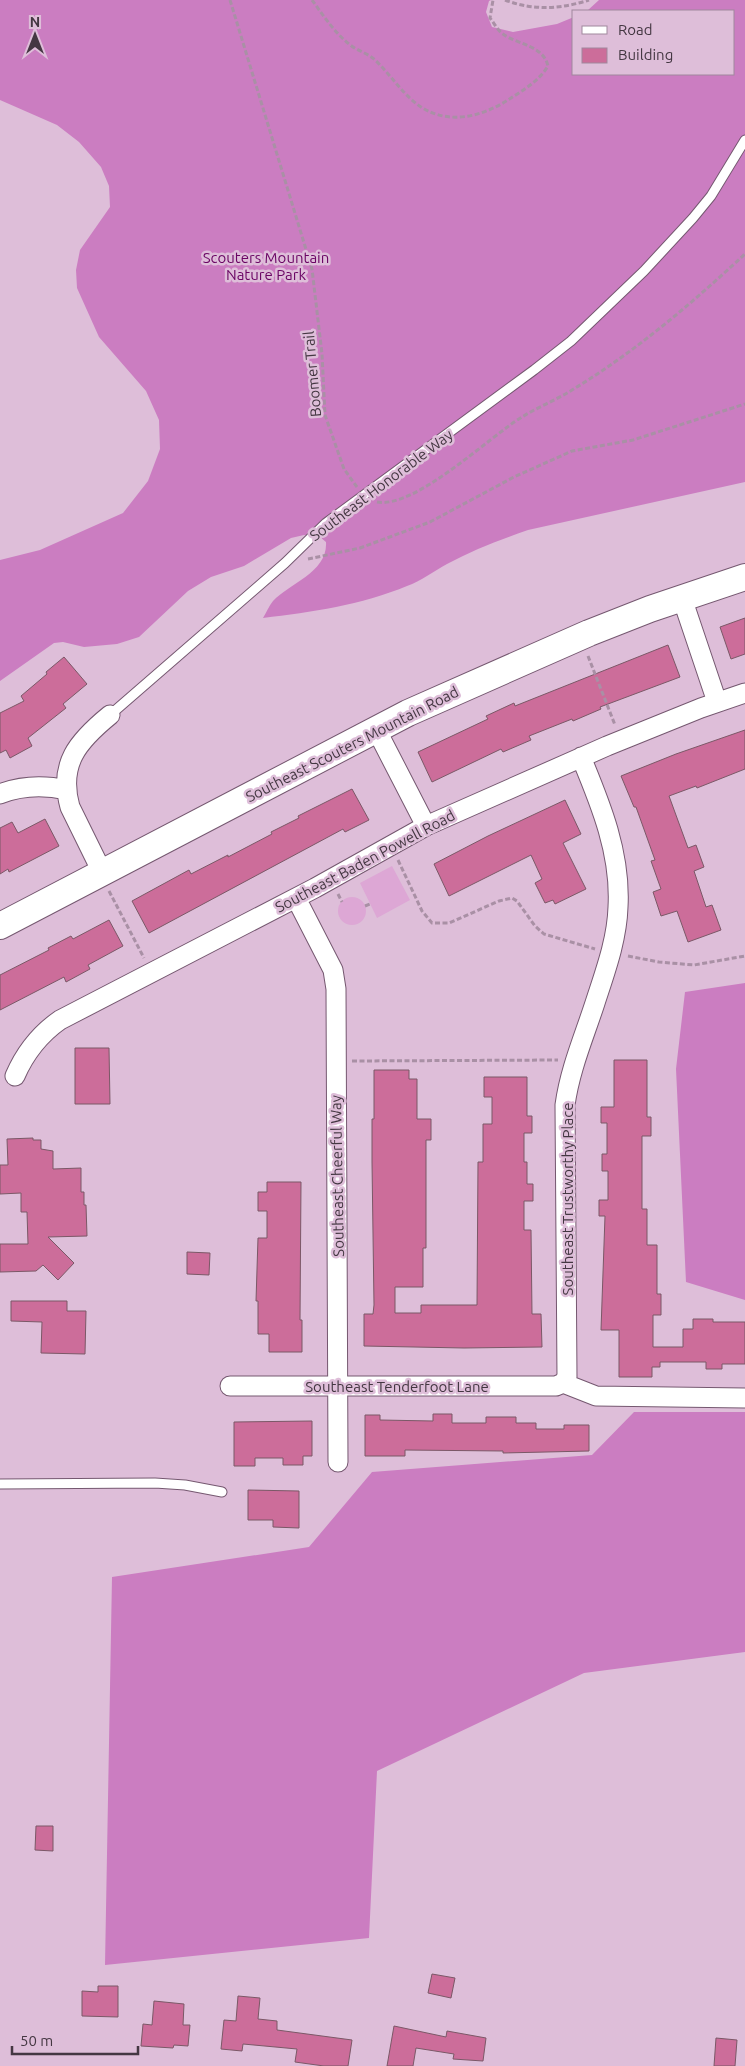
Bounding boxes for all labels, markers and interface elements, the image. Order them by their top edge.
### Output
north arrow [10,10,60,60]
legend [572,10,735,75]
text: N [30,14,40,30]
text: Road [618,21,653,38]
text: Building [618,46,673,63]
park label: Scouters Mountain Nature Park [203,249,329,283]
street label: Boomer Trail [300,330,324,418]
street label: Southeast Honorable Way [306,426,456,544]
street label: Southeast Scouters Mountain Road [243,683,461,805]
street label: Southeast Baden Powell Road [272,806,458,916]
street label: Southeast Cheerful Way [327,1095,347,1257]
street label: Southeast Trustworthy Place [559,1103,576,1295]
street label: Southeast Tenderfoot Lane [305,1378,489,1395]
scale bar [12,2024,139,2056]
text: 50 m [20,2032,53,2049]

